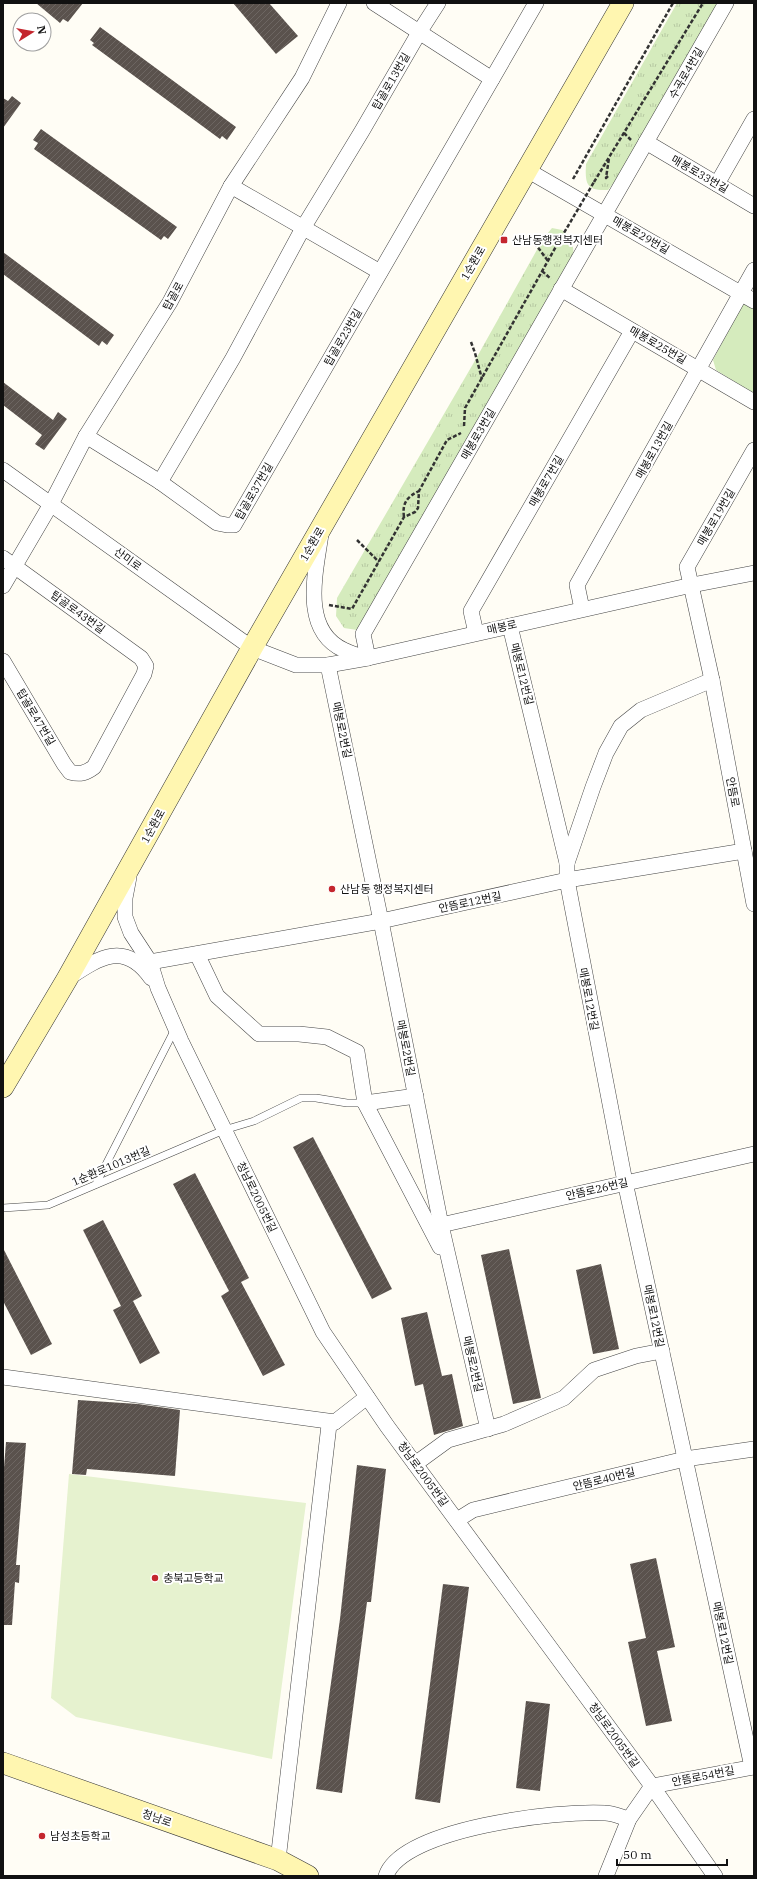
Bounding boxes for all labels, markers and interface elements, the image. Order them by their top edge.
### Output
north arrow [12,12,52,52]
text: N [34,24,50,36]
street label: 수곡로4번길 [666,45,706,101]
street label: 탑골로13번길 [369,50,413,112]
street label: 매봉로33번길 [669,152,731,196]
street label: 매봉로29번길 [610,213,672,257]
place label: 산남동행정복지센터 [512,233,603,247]
marker: 산남동행정복지센터 [499,235,509,245]
street label: 1순환로 [458,243,488,283]
street label: 탑골로 [160,279,186,313]
street label: 탑골로23번길 [321,306,365,368]
street label: 매봉로25번길 [627,323,689,367]
street label: 매봉로3번길 [458,406,498,462]
street label: 매봉로13번길 [632,419,676,481]
street label: 매봉로7번길 [526,453,566,509]
street label: 탑골로37번길 [232,460,276,522]
street label: 매봉로19번길 [694,486,738,548]
street label: 1순환로 [297,524,327,564]
street label: 산미로 [112,544,144,574]
street label: 탑골로43번길 [48,588,108,636]
street label: 매봉로 [486,617,518,637]
street label: 매봉로12번길 [507,641,537,707]
street label: 탑골로47번길 [14,686,58,748]
street label: 매봉로2번길 [329,701,355,759]
street label: 안뜸로 [723,776,743,808]
street label: 1순환로 [138,806,168,846]
place label: 산남동 행정복지센터 [340,882,434,896]
marker: 산남동 행정복지센터 [327,884,337,894]
street label: 안뜸로12번길 [437,889,503,915]
street label: 매봉로12번길 [576,966,602,1032]
street label: 매봉로2번길 [394,1019,418,1077]
street label: 1순환로1013번길 [70,1143,152,1189]
street label: 청남로2005번길 [234,1159,280,1235]
street label: 안뜸로26번길 [564,1175,630,1203]
street label: 매봉로12번길 [641,1283,667,1349]
street label: 매봉로2번길 [460,1335,486,1393]
street label: 청남로2005번길 [395,1439,451,1509]
street label: 안뜸로40번길 [571,1464,637,1494]
place label: 충북고등학교 [163,1571,224,1585]
marker: 충북고등학교 [150,1573,160,1583]
street label: 매봉로12번길 [710,1600,736,1666]
street label: 청남로2005번길 [586,1700,642,1770]
street label: 안뜸로54번길 [670,1763,736,1789]
street label: 청남로 [140,1806,174,1830]
place label: 남성초등학교 [50,1829,111,1843]
marker: 남성초등학교 [37,1831,47,1841]
scale bar [617,1841,727,1867]
text: 50 m [623,1847,652,1862]

